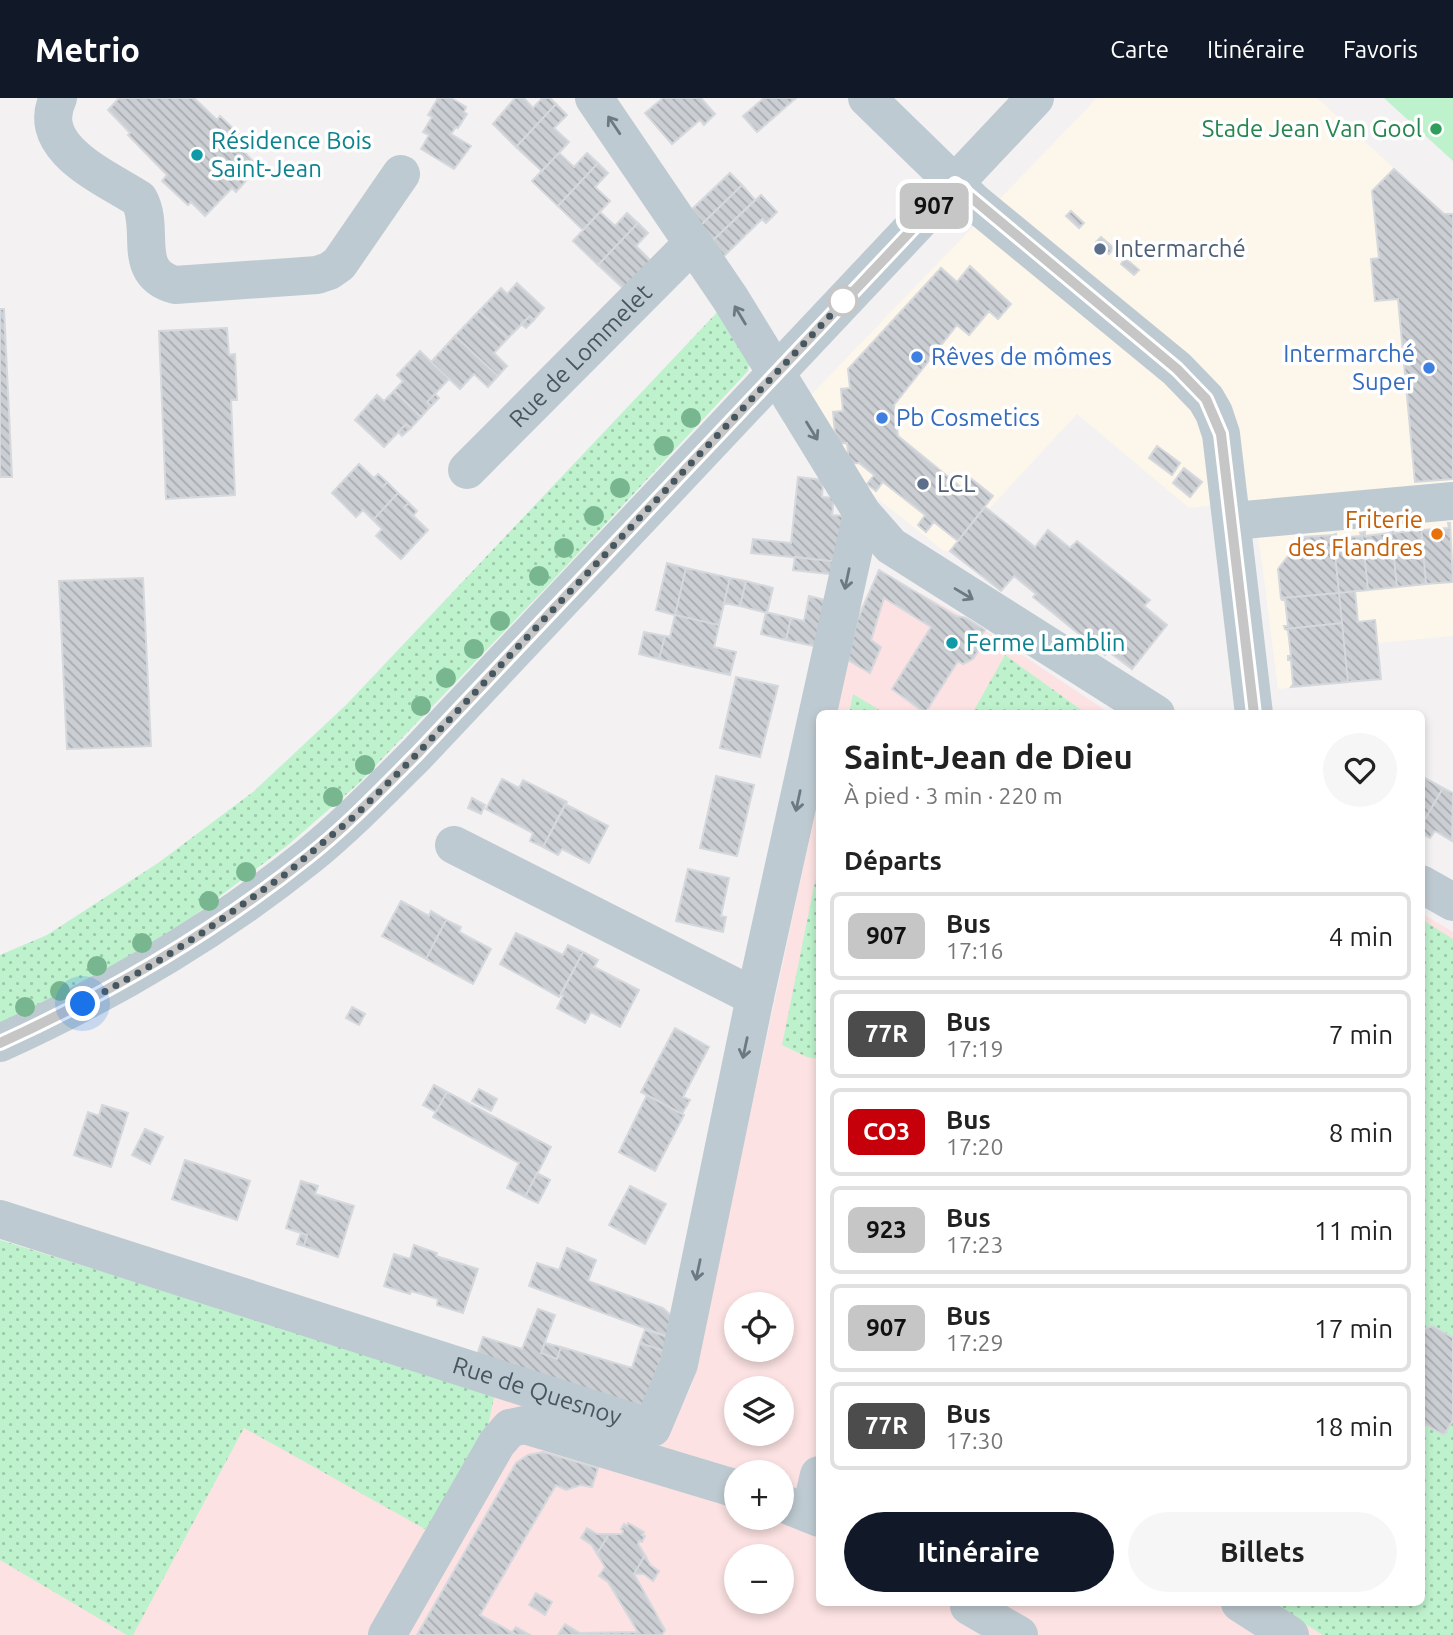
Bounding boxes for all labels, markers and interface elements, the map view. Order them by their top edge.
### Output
text: Metrio [35,31,140,68]
text: Carte [1110,36,1169,63]
text: Itinéraire [1207,36,1305,63]
text: Favoris [1343,36,1418,63]
place label: Stade Jean Van Gool [1202,115,1422,142]
one-way arrow [607,116,621,136]
marker: Stade Jean Van Gool [1428,121,1444,137]
place label: Résidence Bois Saint-Jean [211,127,372,182]
marker: Résidence Bois Saint-Jean [189,147,205,163]
line badge: 907 [894,183,974,229]
text: 907 [914,192,954,219]
place label: Intermarché [1114,235,1246,262]
marker: Intermarché [1092,241,1108,257]
street label: Rue de Lommelet [504,278,657,432]
unlabelled marker [828,286,858,316]
one-way arrow [733,305,747,325]
place label: Intermarché Super [1283,340,1415,395]
place label: Rêves de mômes [931,343,1112,370]
marker: Rêves de mômes [909,349,925,365]
marker: Intermarché Super [1421,360,1437,376]
place label: Pb Cosmetics [896,404,1040,431]
marker: Pb Cosmetics [874,410,890,426]
one-way arrow [804,421,819,440]
place label: LCL [937,470,975,497]
marker: LCL [915,476,931,492]
place label: Friterie des Flandres [1288,506,1423,561]
marker: Friterie des Flandres [1429,526,1445,542]
one-way arrow [840,567,854,590]
one-way arrow [954,587,974,601]
place label: Ferme Lamblin [966,629,1126,656]
marker: Ferme Lamblin [944,635,960,651]
button: heart [1323,733,1397,807]
text: Saint-Jean de Dieu [844,738,1133,775]
text: À pied · 3 min · 220 m [844,783,1063,808]
one-way arrow [791,789,805,812]
text: Départs [844,846,942,875]
text: Bus [946,909,991,938]
text: 907 [866,922,907,949]
text: 4 min [1329,922,1393,951]
text: 17:16 [946,938,1004,963]
your location [65,986,100,1021]
text: Bus [946,1007,991,1036]
text: 77R [865,1020,908,1047]
text: 7 min [1329,1020,1393,1049]
one-way arrow [737,1036,751,1059]
text: 17:19 [946,1036,1004,1061]
text: Bus [946,1105,991,1134]
text: CO3 [863,1118,910,1145]
text: 8 min [1329,1118,1393,1147]
text: 17:20 [946,1134,1004,1159]
text: Bus [946,1203,991,1232]
text: 923 [866,1216,907,1243]
text: 11 min [1314,1216,1393,1245]
text: 17:23 [946,1232,1004,1257]
one-way arrow [691,1258,705,1281]
map controls [724,1292,794,1614]
button: locate [724,1292,794,1362]
text: Bus [946,1301,991,1330]
text: 907 [866,1314,907,1341]
text: 17 min [1314,1314,1393,1343]
text: 17:29 [946,1330,1004,1355]
street label: Rue de Quesnoy [450,1351,625,1430]
button: layers [724,1376,794,1446]
text: Bus [946,1399,991,1428]
text: 77R [865,1412,908,1439]
text: 18 min [1314,1412,1393,1441]
text: 17:30 [946,1428,1004,1453]
button: + [724,1460,794,1530]
button: Itinéraire [844,1512,1114,1592]
button: Billets [1128,1512,1397,1592]
button: − [724,1544,794,1614]

